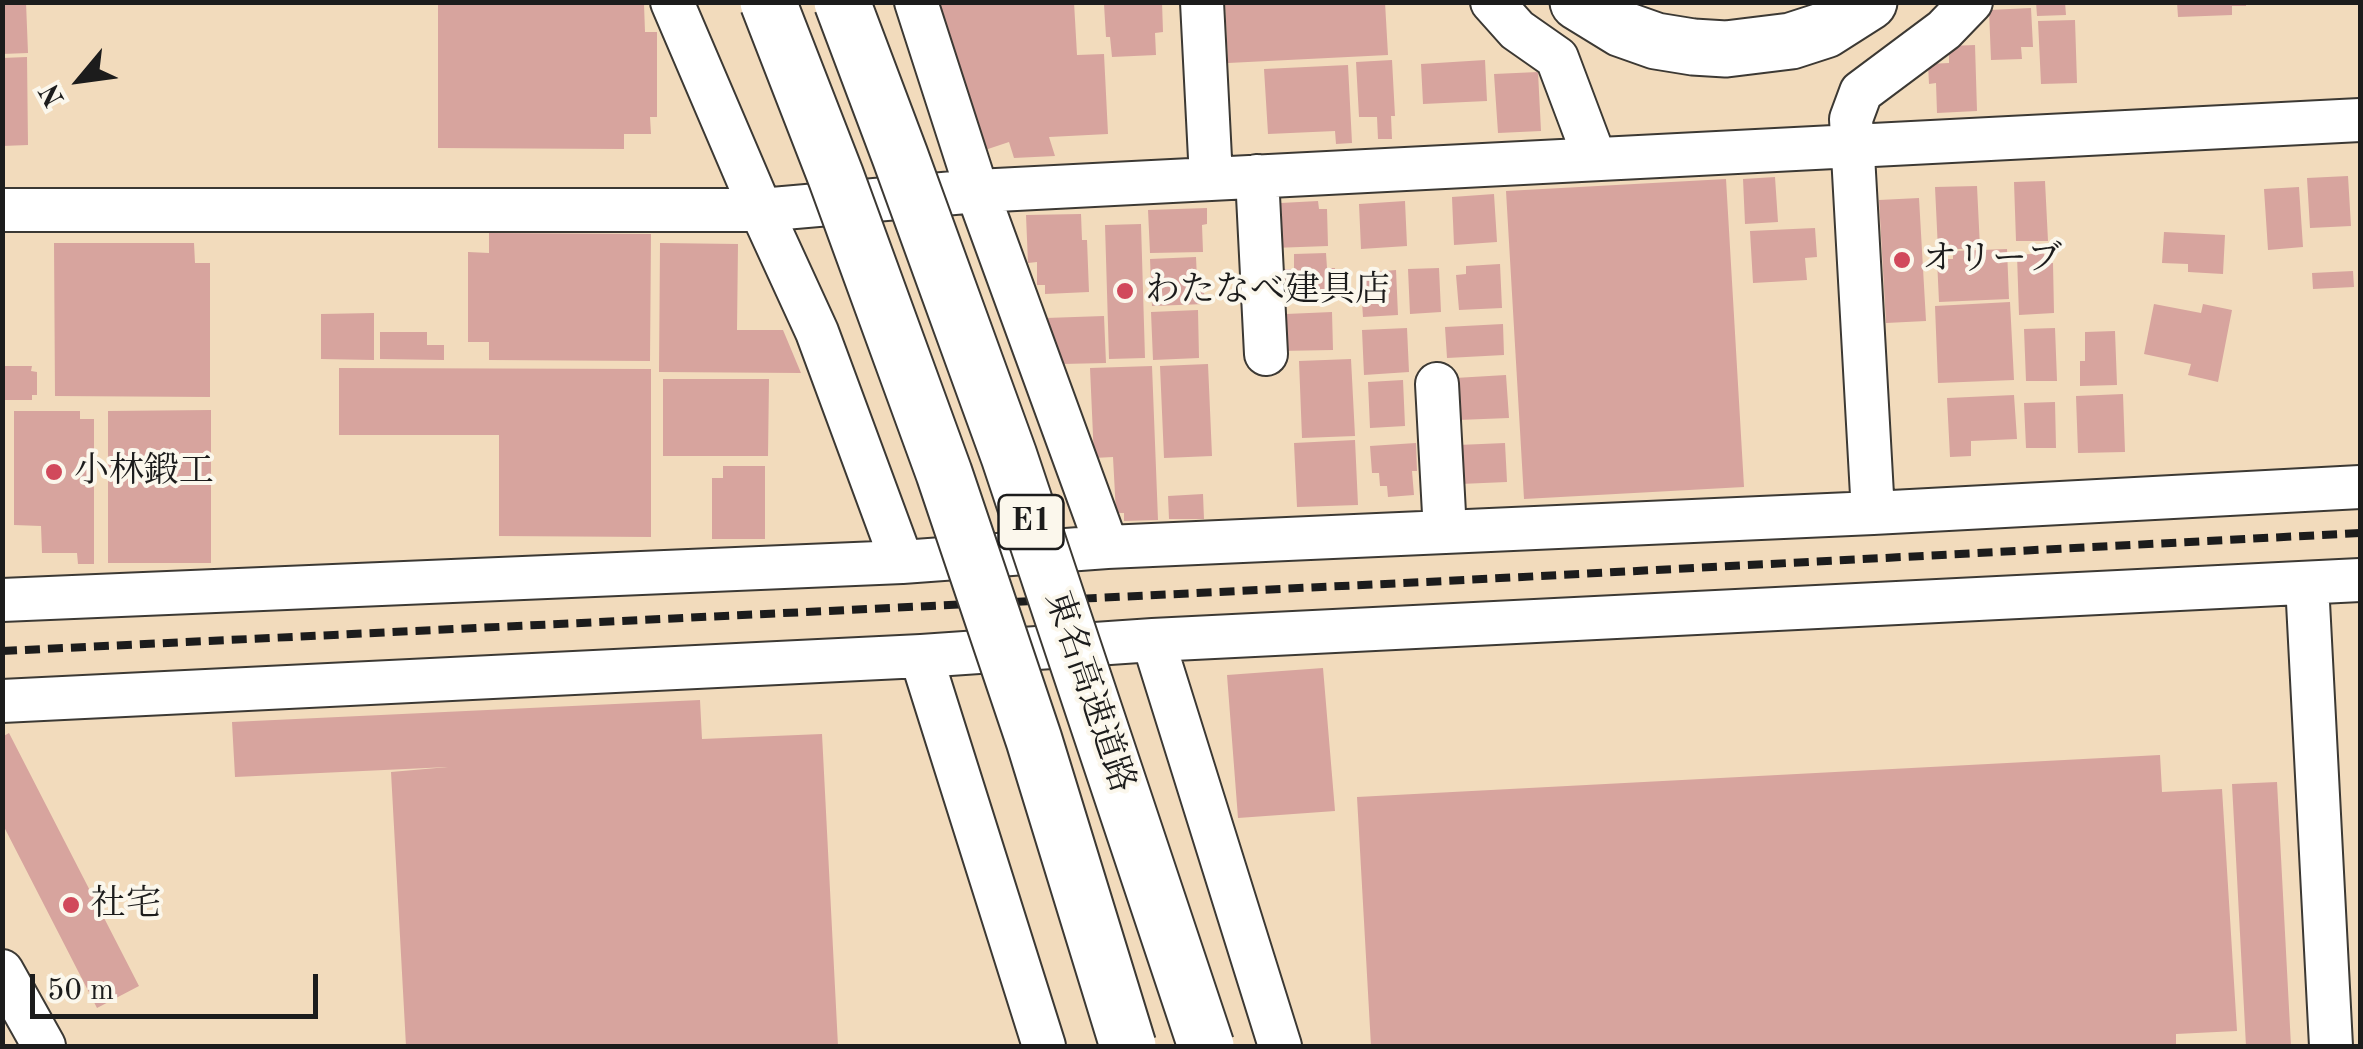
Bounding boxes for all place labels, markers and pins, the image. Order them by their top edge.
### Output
place label: オリーブ [1922,239,2062,281]
marker: オリーブ [1891,249,1913,271]
place label: わたなべ建具店 [1145,270,1390,312]
marker: わたなべ建具店 [1114,280,1136,302]
place label: 小林鍛工 [74,451,214,493]
marker: 小林鍛工 [43,461,65,483]
place label: 社宅 [91,884,161,926]
marker: 社宅 [60,894,82,916]

